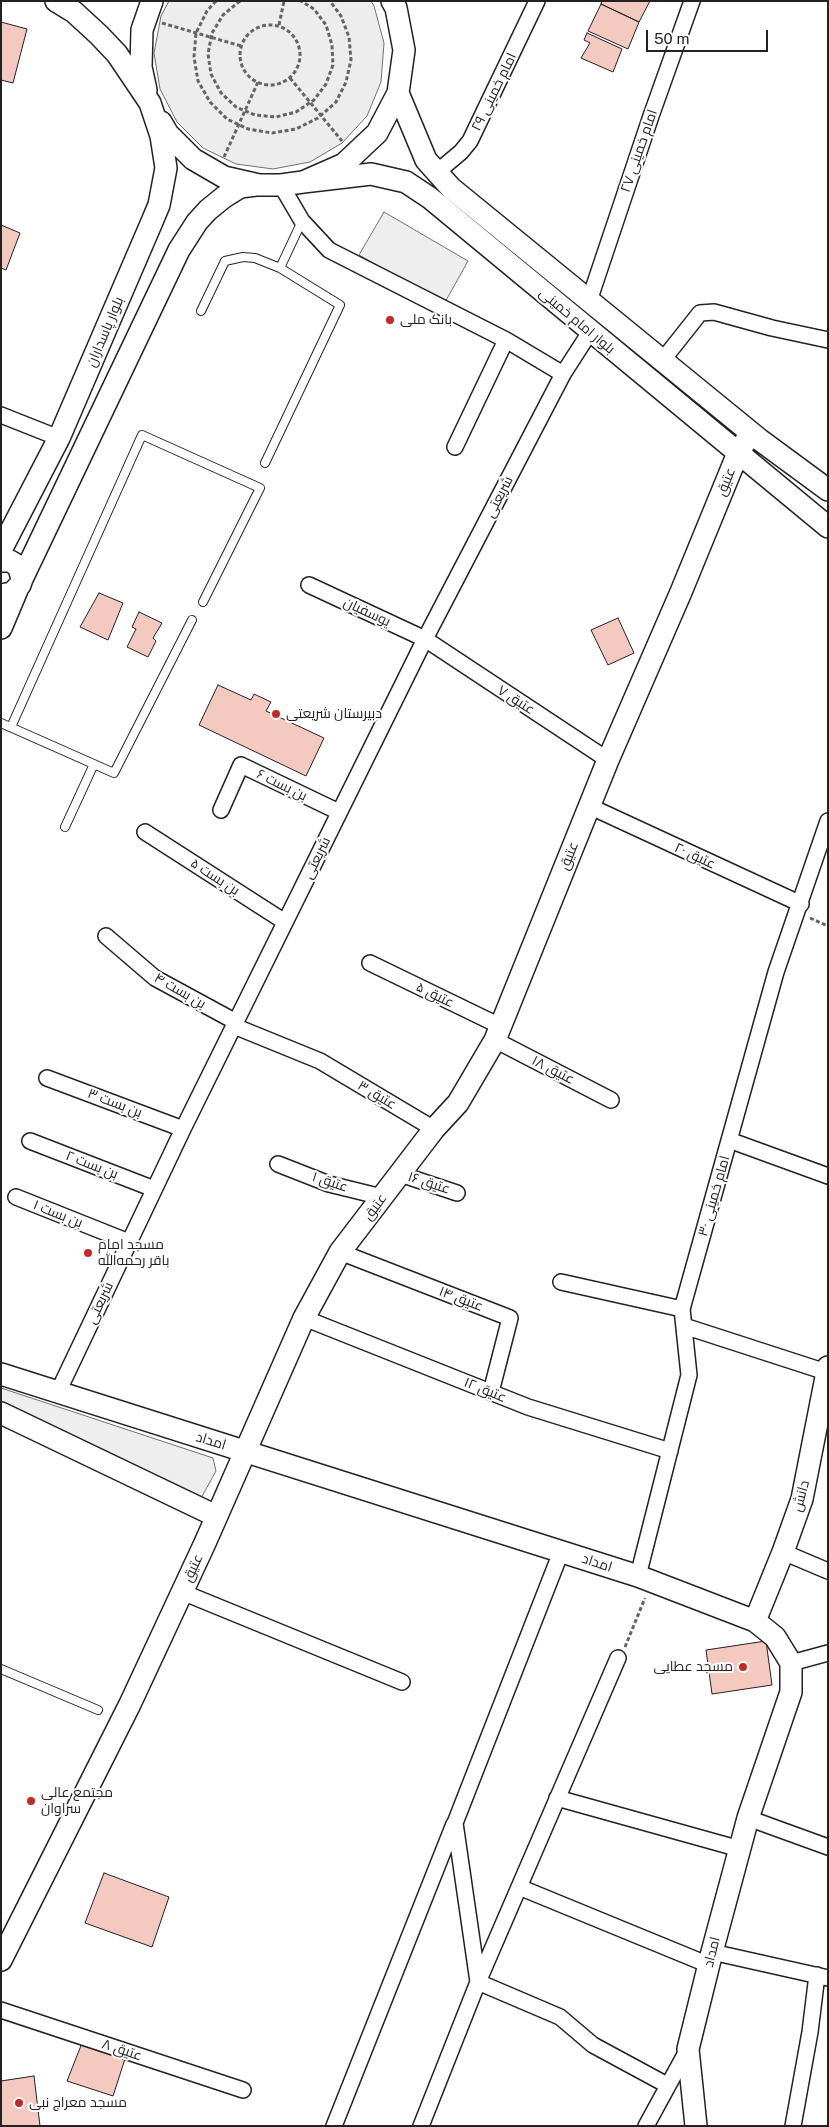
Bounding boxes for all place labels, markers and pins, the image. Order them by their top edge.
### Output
place label: بانک ملی [400,312,452,328]
marker: بانک ملی [384,314,396,326]
place label: دبیرستان شریعتی [286,706,382,722]
marker: دبیرستان شریعتی [270,708,282,720]
place label: مسجد امام باقر رحمه‌الله [98,1237,169,1270]
marker: مسجد امام باقر رحمه‌الله [82,1247,94,1259]
place label: مسجد عطایی [654,1659,733,1675]
marker: مسجد عطایی [737,1661,749,1673]
place label: مجتمع عالی سراوان [41,1785,113,1818]
marker: مجتمع عالی سراوان [25,1795,37,1807]
place label: مسجد معراج نبی [29,2095,127,2111]
marker: مسجد معراج نبی [13,2097,25,2109]

